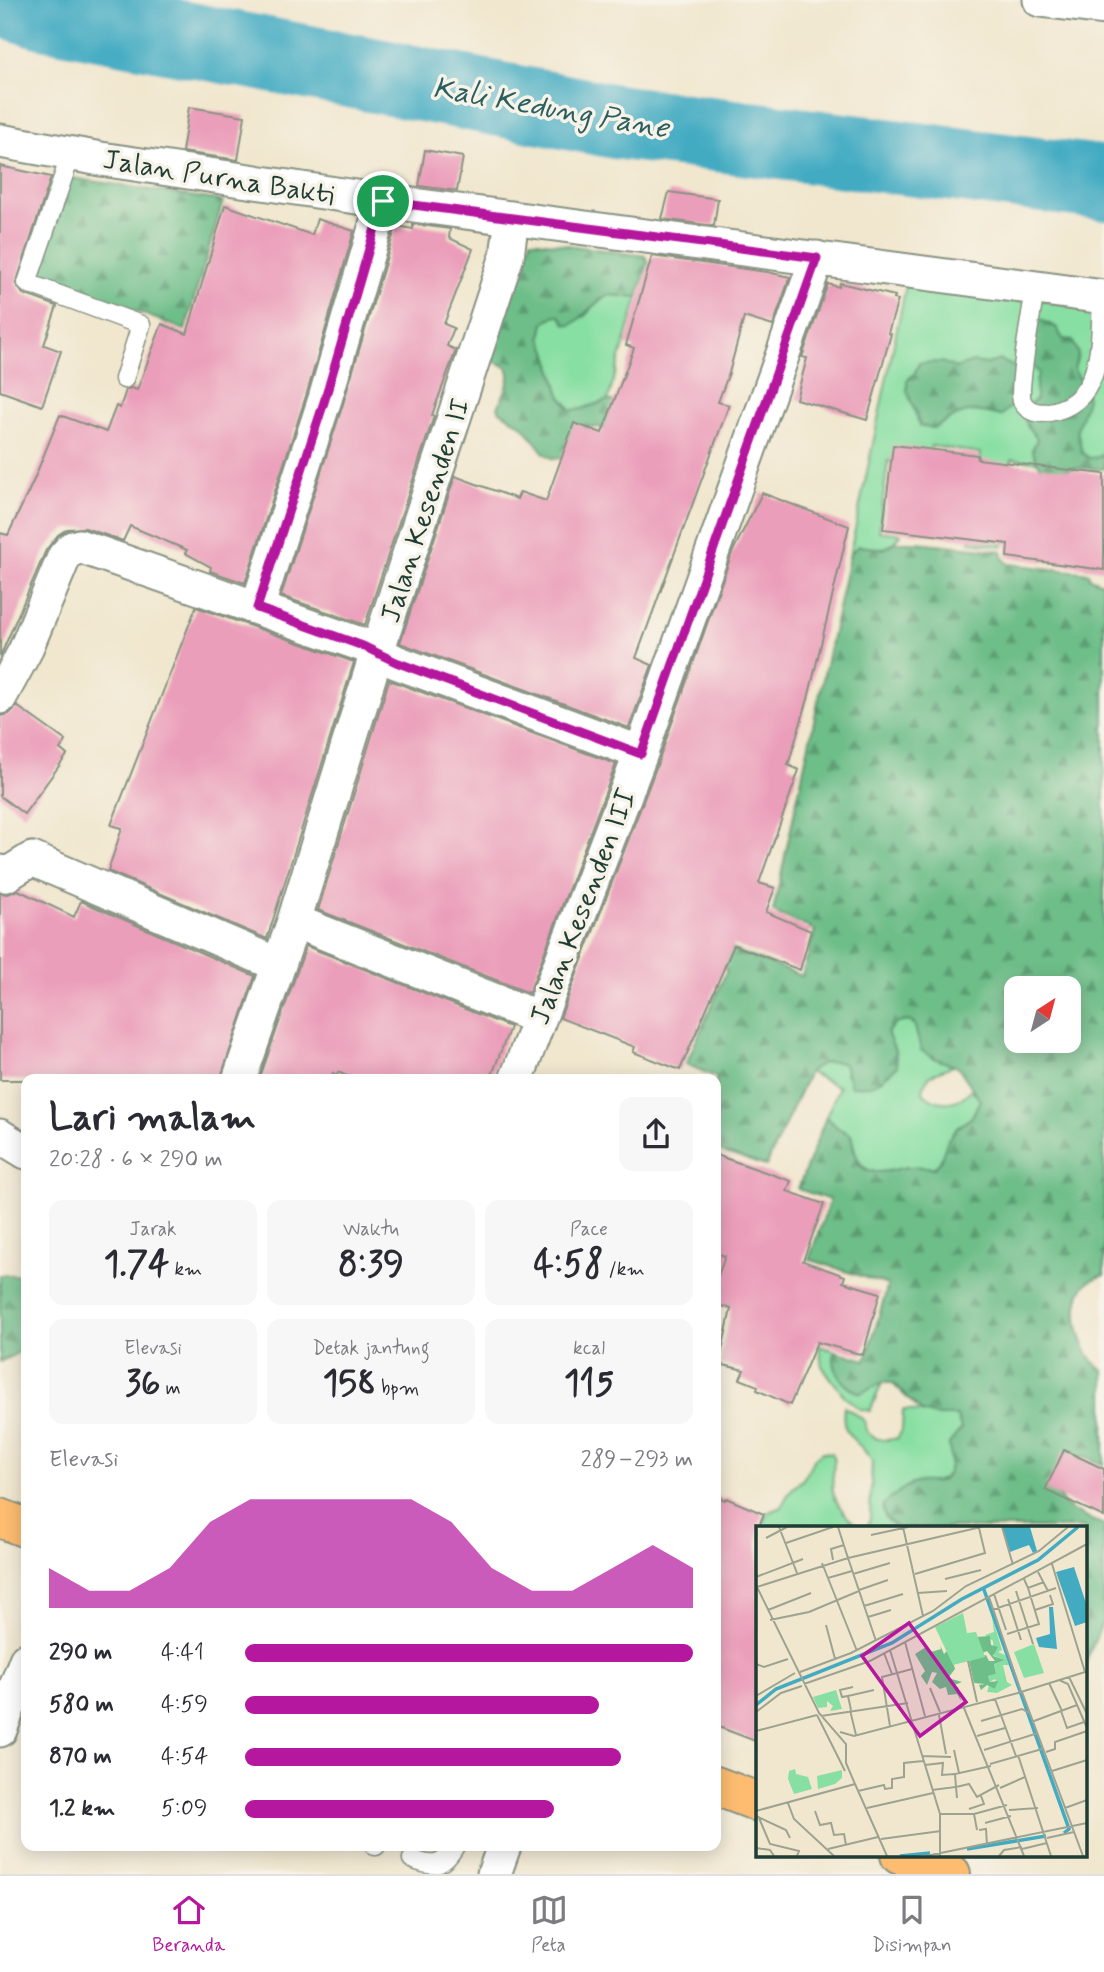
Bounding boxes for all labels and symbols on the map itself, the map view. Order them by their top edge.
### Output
water label: Kali Kedung Pane [430,69,673,150]
street label: Jalan Purna Bakti [100,142,337,215]
pin [353,171,413,231]
street label: Jalan Kesenden II [373,394,480,628]
street label: Jalan Kesenden III [522,784,646,1030]
north arrow [1004,976,1082,1054]
inset map [756,1526,1086,1856]

